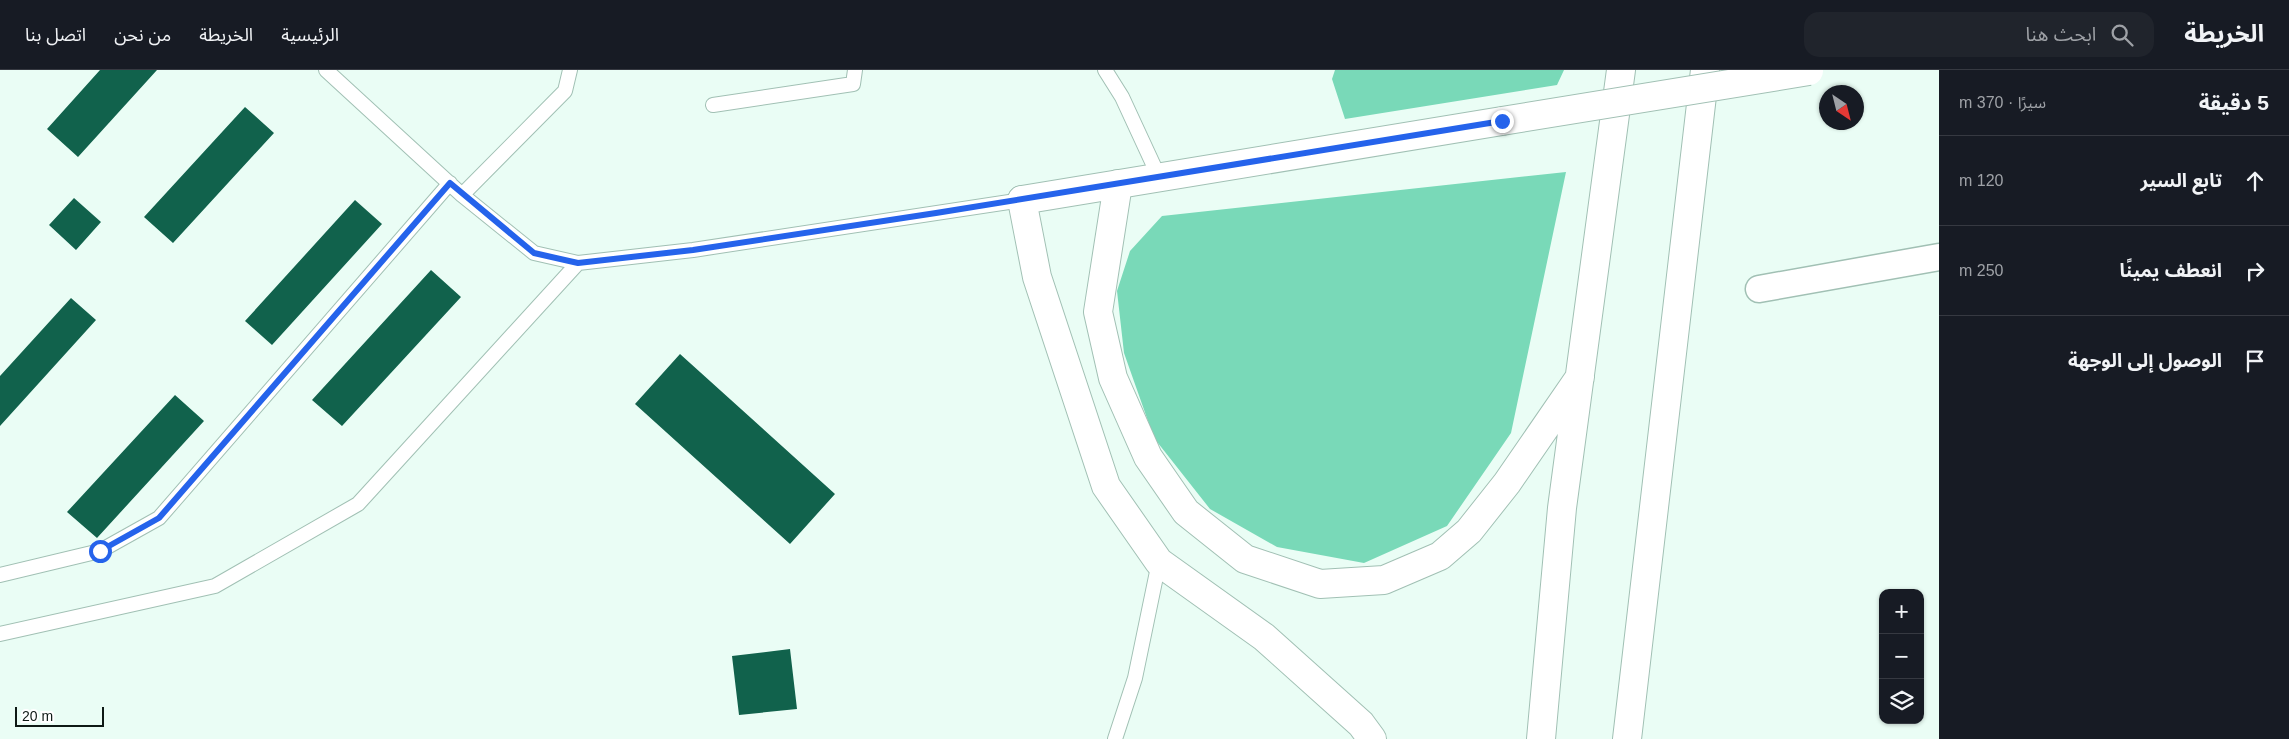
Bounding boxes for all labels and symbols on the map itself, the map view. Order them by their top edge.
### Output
north arrow [1819,85,1864,130]
route end [1491,110,1514,133]
route start [89,540,112,563]
scale bar [15,704,104,727]

